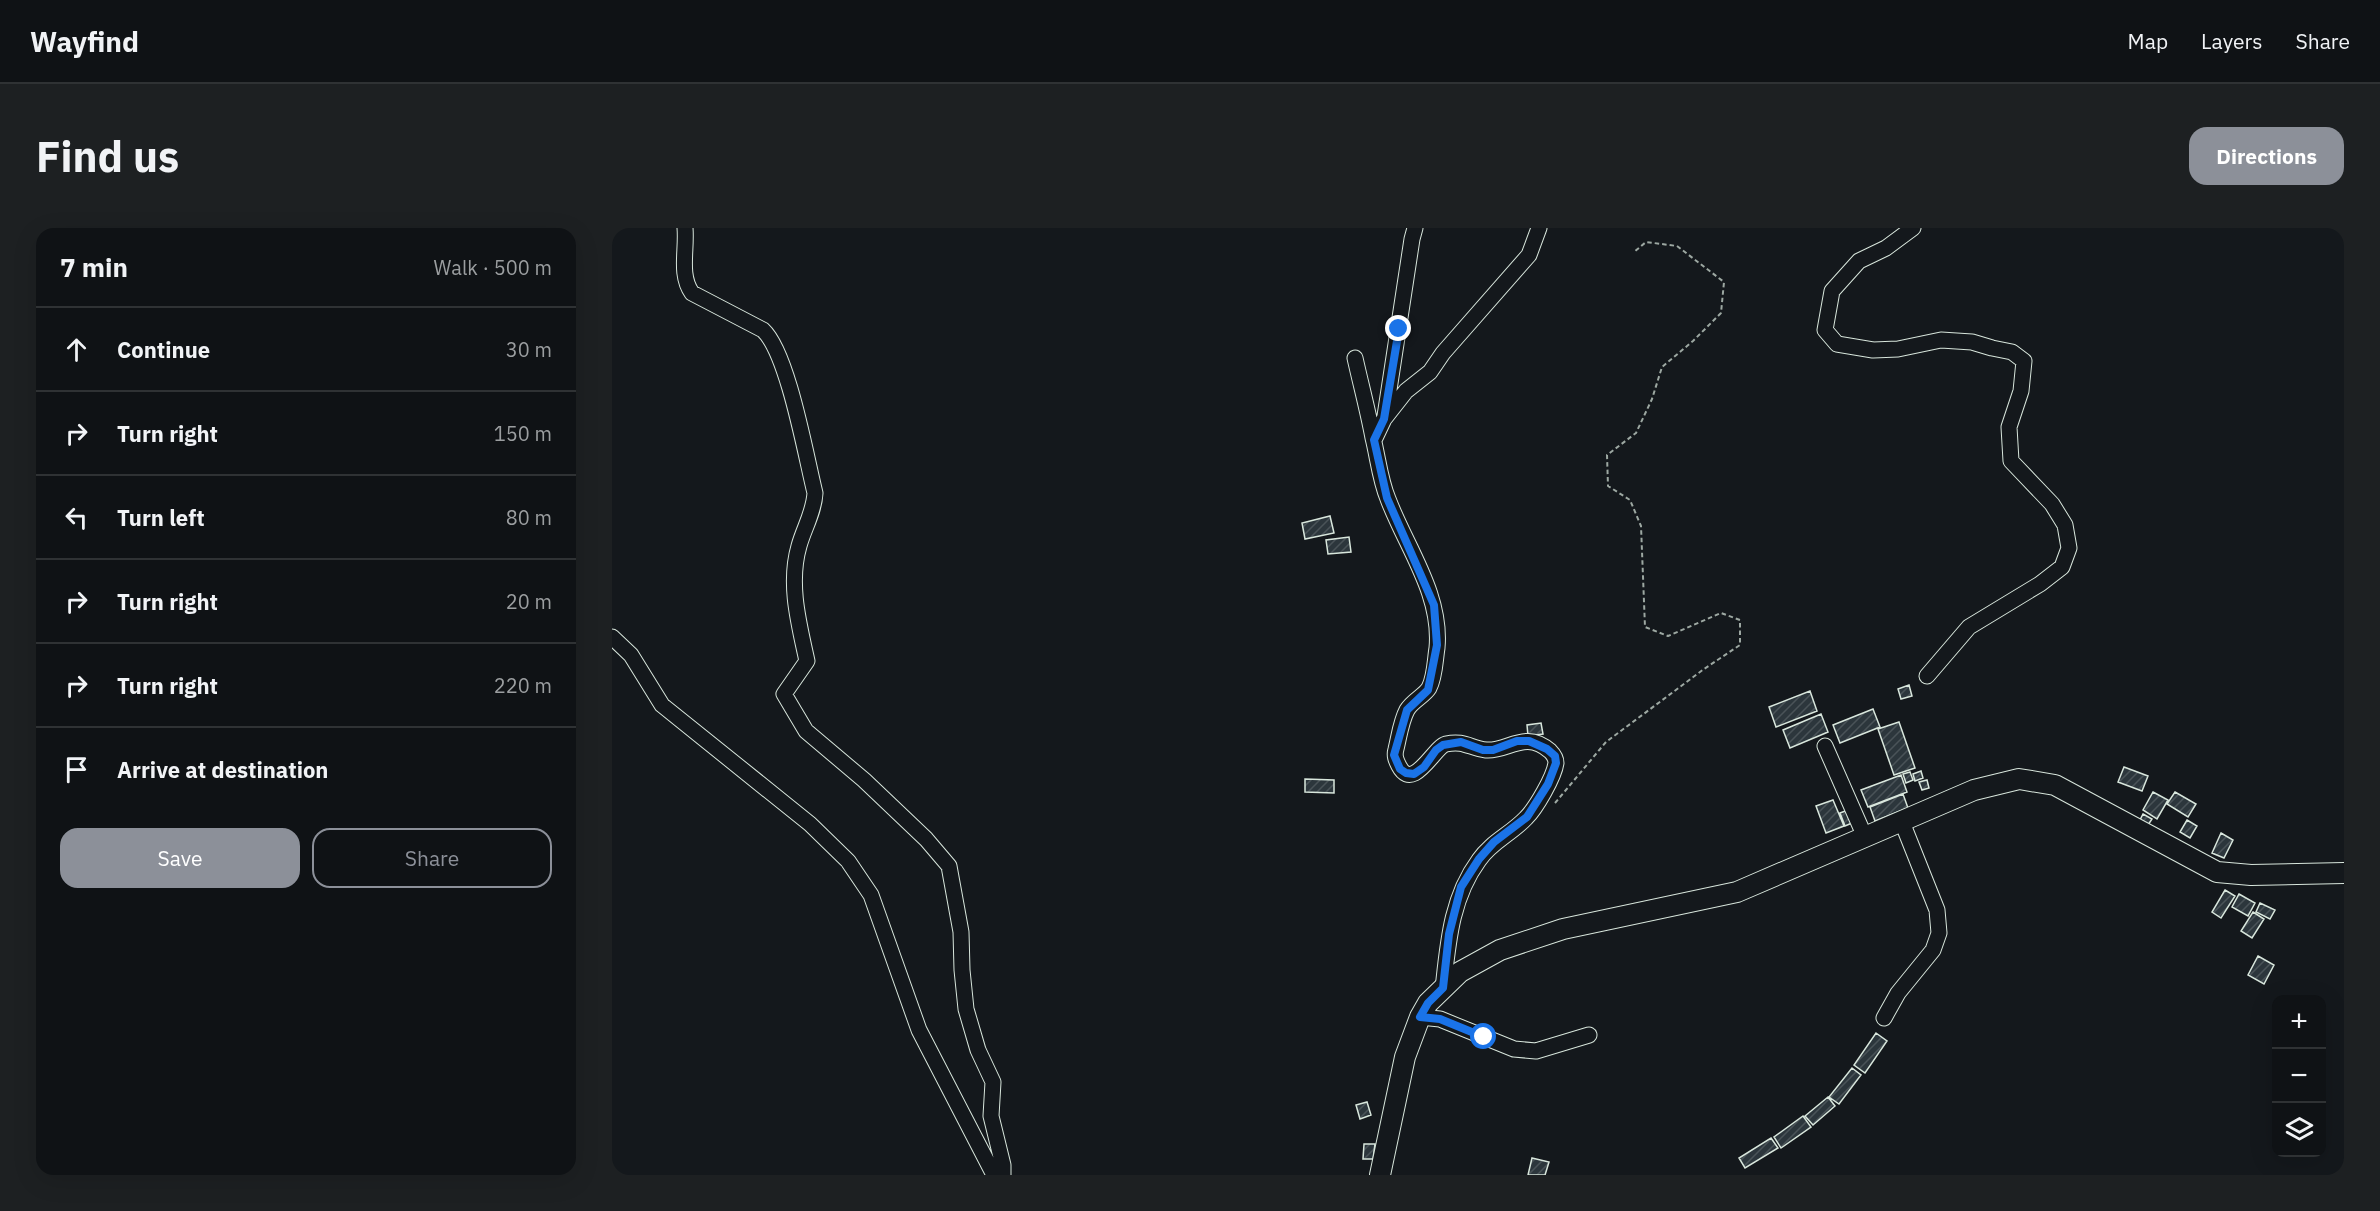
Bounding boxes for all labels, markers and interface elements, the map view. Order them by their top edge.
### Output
text: Wayfind [30,23,139,60]
text: Map [2128,27,2168,55]
text: Layers [2201,27,2263,55]
text: Share [2296,27,2350,55]
button: Directions [2189,127,2344,185]
text: Find us [36,129,179,184]
text: 7 min [60,250,128,284]
text: Walk · 500 m [434,254,552,281]
route end [1385,315,1411,341]
icon: ahead [60,333,93,366]
text: Continue [117,335,210,364]
text: 30 m [506,336,552,363]
icon: right [60,417,93,450]
text: Turn right [117,419,218,448]
text: 150 m [494,420,552,447]
icon: left [60,501,93,534]
text: Turn left [117,503,205,532]
text: 80 m [506,504,552,531]
icon: right [60,585,93,618]
text: Turn right [117,587,218,616]
text: 20 m [506,588,552,615]
icon: right [60,669,93,702]
text: Turn right [117,671,218,700]
text: 220 m [494,672,552,699]
icon: arrive [60,753,93,786]
text: Arrive at destination [117,755,328,784]
button: Save [60,828,300,888]
button: Share [312,828,552,888]
map controls [2272,995,2326,1157]
button: + [2272,995,2326,1049]
route start [1470,1023,1496,1049]
button: − [2272,1049,2326,1103]
button: layers [2272,1103,2326,1157]

